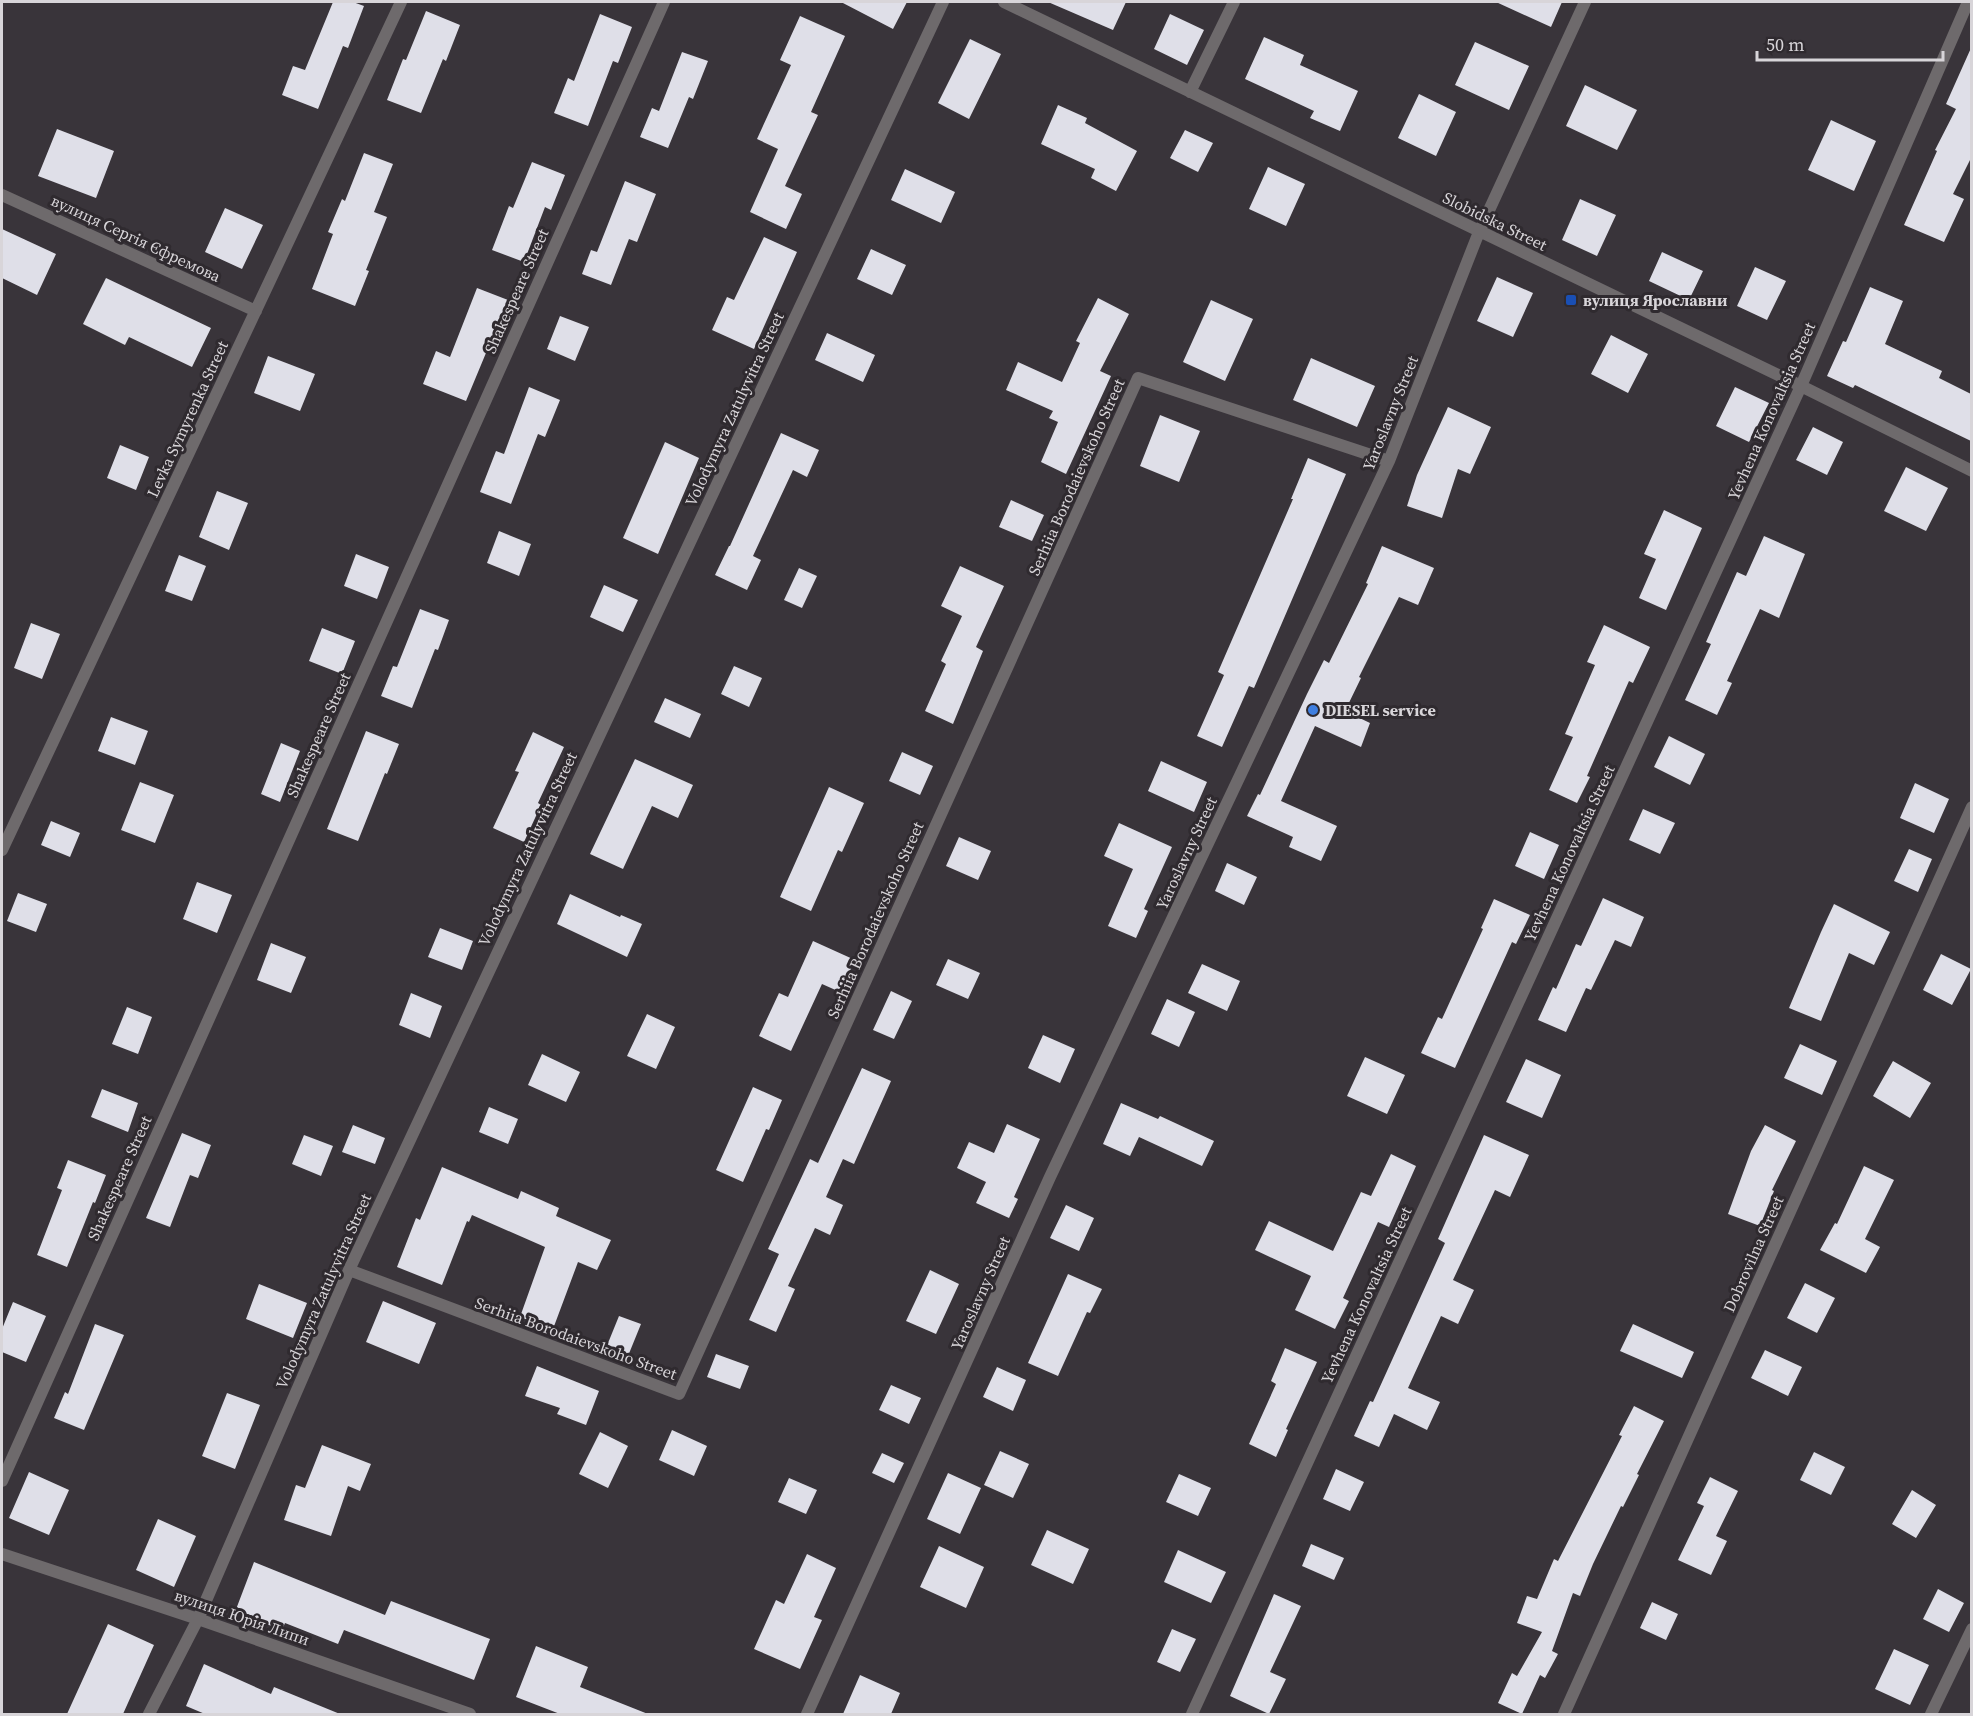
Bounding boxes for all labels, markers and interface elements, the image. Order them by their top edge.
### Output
scale bar [1757,24,1943,62]
text: 50 m [1766,32,1804,57]
street label: Slobidska Street [1439,186,1551,256]
street label: вулиця Сергія Єфремова [48,189,225,287]
street label: Shakespeare Street [479,224,554,357]
place label: вулиця Ярославни [1583,289,1728,311]
marker: вулиця Ярославни [1564,293,1578,307]
street label: Volodymyra Zatulyvitra Street [679,308,789,510]
street label: Yevhena Konovaltsia Street [1722,318,1820,503]
street label: Levka Symyrenka Street [141,336,233,501]
street label: Yaroslavny Street [1357,352,1423,474]
street label: Serhiia Borodaievskoho Street [1023,374,1130,579]
street label: Shakespeare Street [281,668,356,801]
place label: DIESEL service [1325,699,1436,721]
marker: DIESEL service [1306,703,1320,717]
street label: Volodymyra Zatulyvitra Street [472,748,582,950]
street label: Yevhena Konovaltsia Street [1518,760,1620,945]
street label: Yaroslavny Street [1150,792,1222,913]
street label: Serhiia Borodaievskoho Street [822,817,929,1022]
street label: Shakespeare Street [82,1111,157,1244]
street label: Volodymyra Zatulyvitra Street [270,1189,376,1392]
street label: Dobrovilna Street [1717,1192,1789,1316]
street label: Yevhena Konovaltsia Street [1315,1202,1417,1387]
street label: Yaroslavny Street [945,1232,1015,1353]
street label: Serhiia Borodaievskoho Street [472,1291,681,1385]
street label: вулиця Юрія Липи [172,1584,312,1650]

